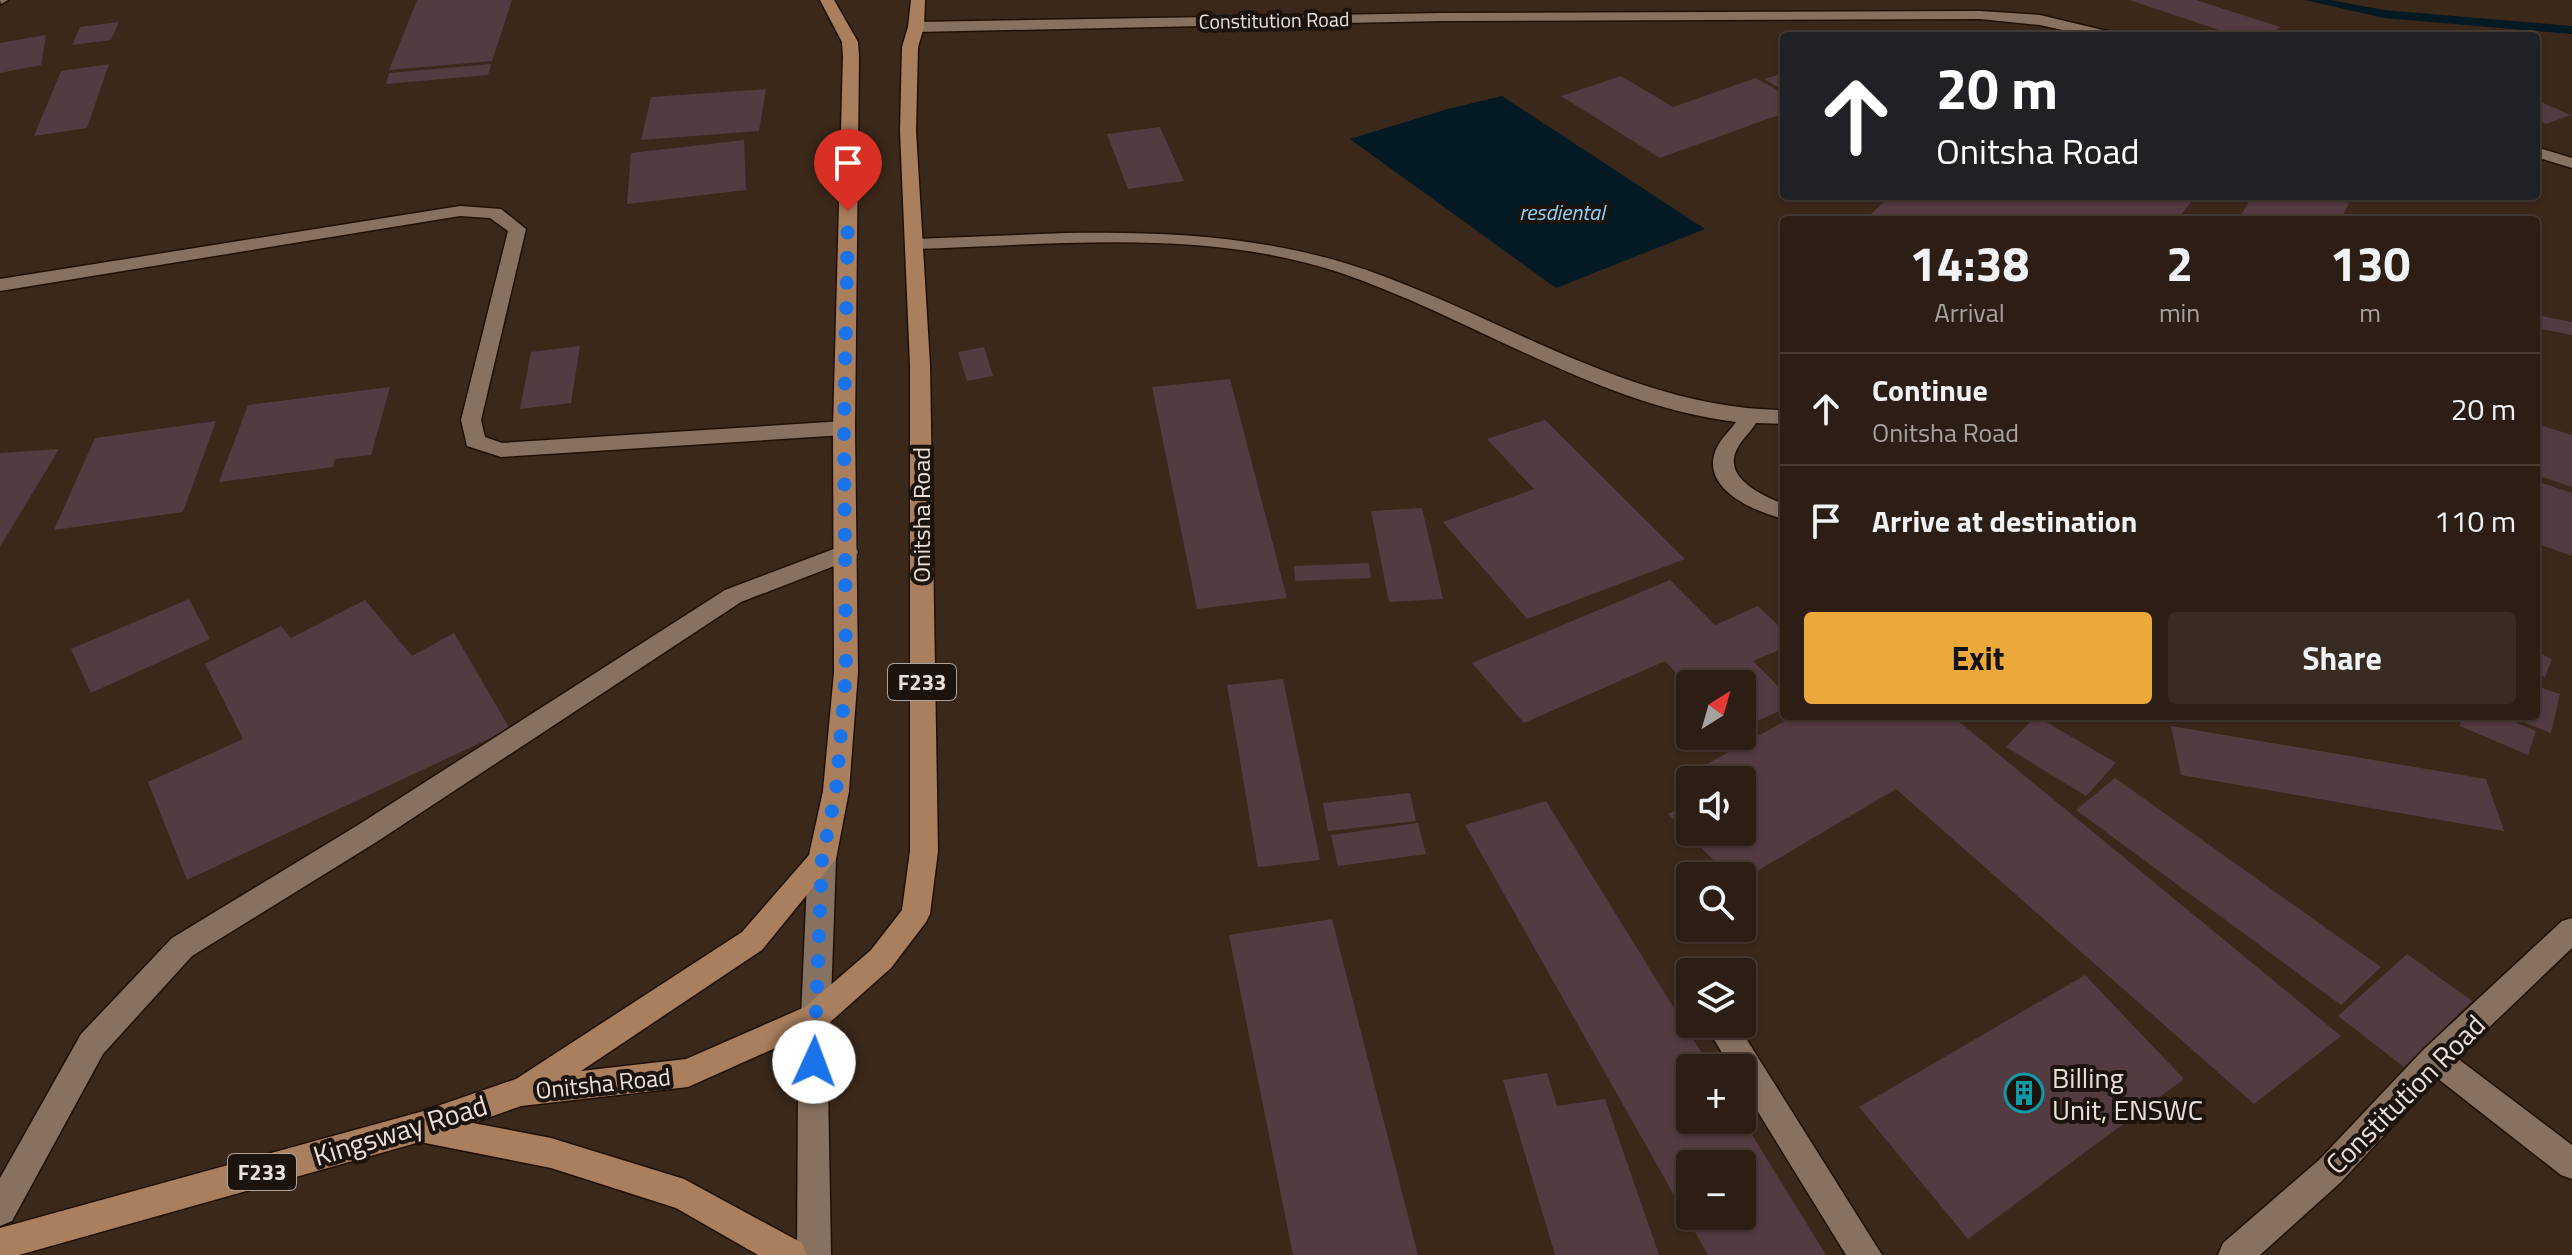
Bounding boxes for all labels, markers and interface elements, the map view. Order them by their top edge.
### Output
street label: Constitution Road [1198,3,1350,37]
text: 20 m [1936,46,2058,131]
icon: ahead [1804,64,1908,168]
text: Onitsha Road [1936,123,2140,178]
pin [814,129,882,211]
icon: arrive [826,141,870,185]
water label: resdiental [1519,195,1607,229]
text: 14:38 [1910,227,2029,300]
text: 2 [2166,227,2193,300]
text: 130 [2330,227,2410,300]
text: Arrival [1934,293,2005,332]
text: min [2159,293,2200,332]
text: m [2359,293,2381,332]
text: Continue [1872,367,1988,413]
text: 20 m [2451,386,2516,432]
icon: ahead [1804,387,1848,431]
text: Onitsha Road [1872,413,2019,452]
street label: Onitsha Road [903,447,939,583]
text: Arrive at destination [1872,498,2137,544]
text: 110 m [2434,498,2516,544]
icon: arrive [1804,499,1848,543]
button: Exit [1804,612,2152,704]
button: Share [2168,612,2516,704]
road number: F233 [888,664,956,700]
north arrow [1676,670,1756,750]
map controls [1676,670,1756,1230]
button: sound [1676,766,1756,846]
button: search [1676,862,1756,942]
button: layers [1676,958,1756,1038]
street label: Constitution Road [2315,1004,2495,1184]
position arrow [772,1020,856,1104]
button: + [1676,1054,1756,1134]
place label: Billing Unit, ENSWC [2052,1056,2203,1131]
street label: Onitsha Road [534,1058,672,1108]
building icon: Billing Unit, ENSWC [2003,1072,2045,1114]
street label: Kingsway Road [308,1083,492,1177]
button: − [1676,1150,1756,1230]
road number: F233 [228,1154,296,1190]

